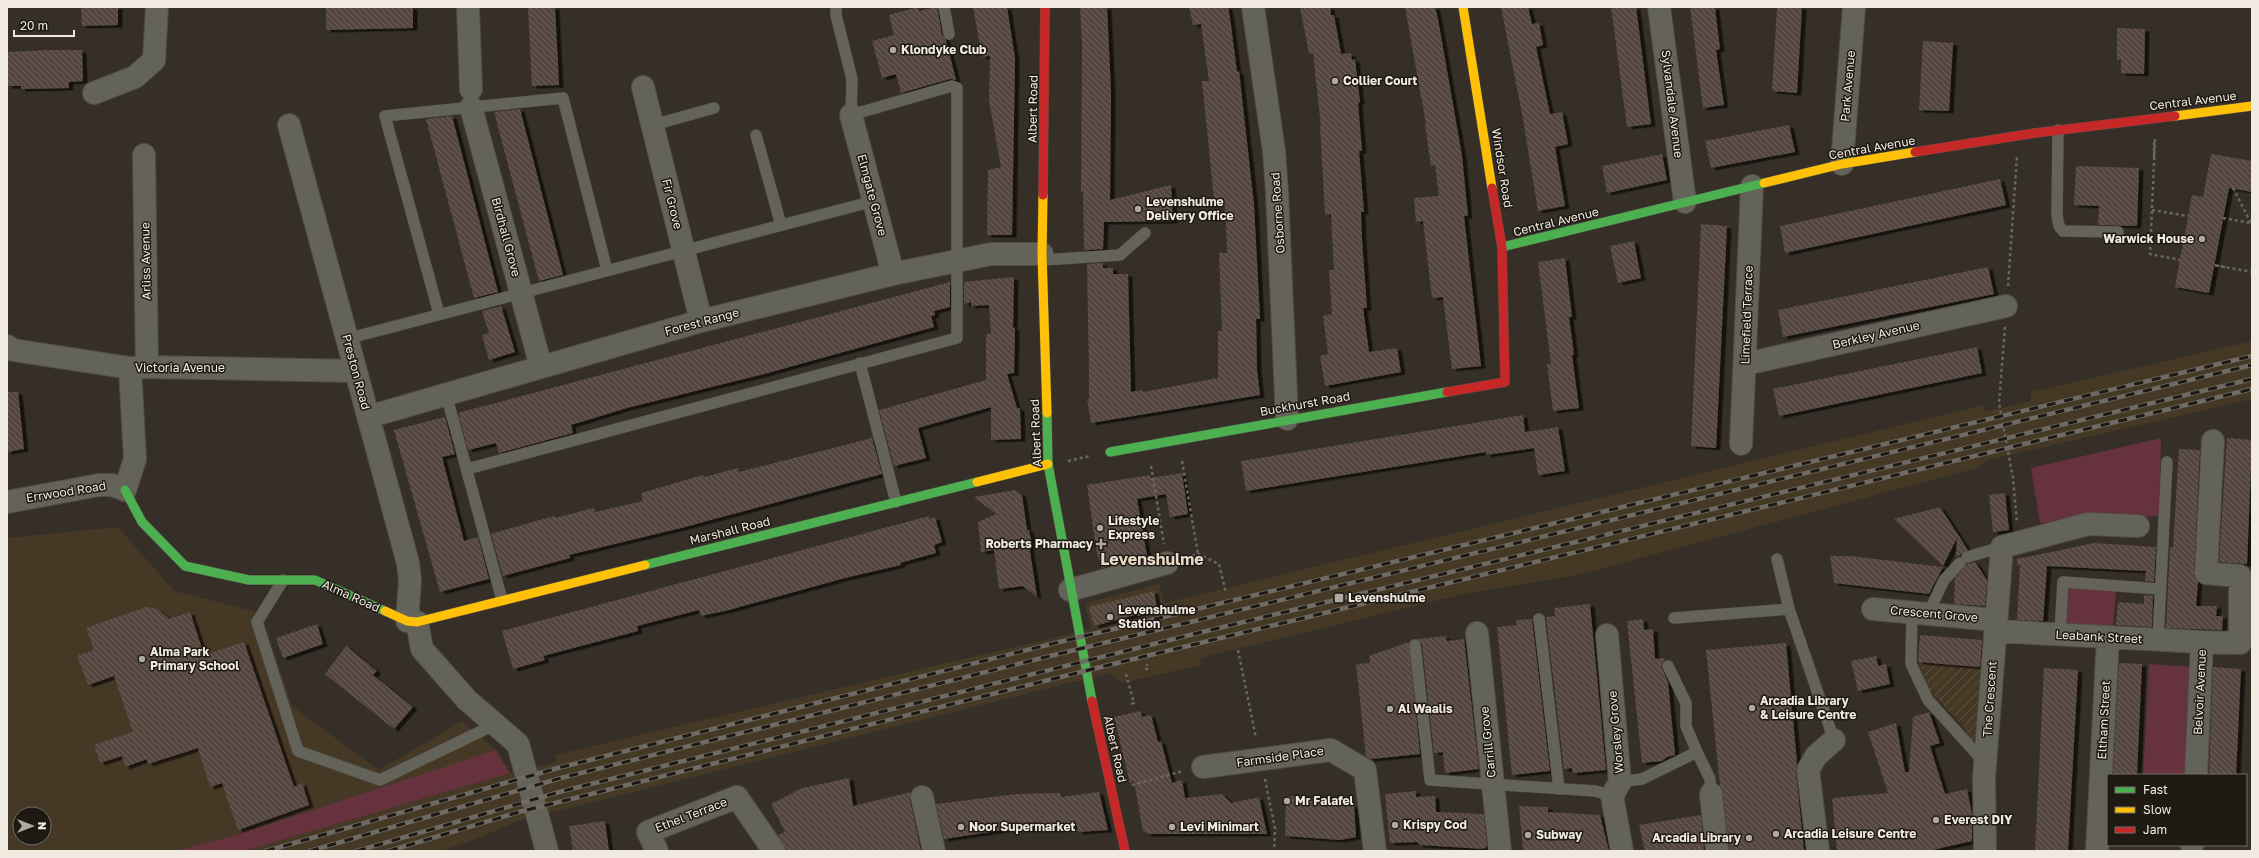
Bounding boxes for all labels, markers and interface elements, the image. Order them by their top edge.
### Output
scale bar [14,12,74,38]
text: 20 m [20,18,48,33]
place label: Klondyke Club [901,42,987,57]
marker: Klondyke Club [888,45,898,55]
street label: Sylvandale Avenue [1658,49,1687,159]
street label: Park Avenue [1837,50,1858,122]
place label: Collier Court [1343,73,1418,88]
street label: Albert Road [1024,75,1041,143]
marker: Collier Court [1330,76,1340,86]
street label: Central Avenue [2148,88,2237,113]
street label: Windsor Road [1489,127,1516,209]
street label: Central Avenue [1827,132,1916,163]
street label: Elmgate Grove [854,152,891,237]
street label: Osborne Road [1267,172,1288,254]
street label: Fir Grove [659,177,686,231]
place label: Levenshulme Delivery Office [1146,194,1234,223]
street label: Birdhall Grove [489,196,524,278]
marker: Levenshulme Delivery Office [1133,204,1143,214]
street label: Central Avenue [1512,204,1600,239]
street label: Arliss Avenue [137,222,154,300]
place label: Warwick House [2103,231,2194,246]
marker: Warwick House [2197,234,2207,244]
street label: Limefield Terrace [1737,265,1756,365]
street label: Forest Range [663,304,741,339]
street label: Berkley Avenue [1831,317,1921,352]
street label: Preston Road [339,332,374,411]
street label: Victoria Avenue [135,360,225,375]
street label: Buckhurst Road [1259,388,1351,419]
street label: Albert Road [1027,399,1044,467]
street label: Errwood Road [25,478,107,505]
street label: Marshall Road [688,513,772,548]
place label: Lifestyle Express [1108,513,1159,542]
marker: Lifestyle Express [1095,523,1105,533]
place label: Roberts Pharmacy [985,536,1094,551]
marker: Roberts Pharmacy [1096,539,1106,549]
district label: Levenshulme [1100,549,1204,569]
street label: Alma Road [320,576,382,615]
place label: Levenshulme [1348,590,1426,605]
marker: Levenshulme [1333,592,1345,604]
place label: Levenshulme Station [1118,602,1196,631]
street label: Crescent Grove [1890,602,1979,625]
marker: Levenshulme Station [1105,612,1115,622]
street label: Leabank Street [2055,627,2143,646]
place label: Alma Park Primary School [150,644,239,673]
street label: Belvoir Avenue [2190,649,2209,735]
marker: Alma Park Primary School [137,654,147,664]
street label: The Crescent [1979,660,2000,738]
street label: Eltham Street [2094,680,2113,760]
street label: Worsley Grove [1604,690,1627,774]
place label: Arcadia Library & Leisure Centre [1760,693,1856,722]
place label: Al Waalis [1398,701,1453,716]
marker: Arcadia Library & Leisure Centre [1747,703,1757,713]
marker: Al Waalis [1385,704,1395,714]
street label: Carrill Grove [1476,706,1499,778]
street label: Albert Road [1101,714,1130,784]
street label: Farmside Place [1235,743,1325,770]
legend [2107,774,2247,846]
text: Fast [2143,782,2168,797]
place label: Mr Falafel [1295,793,1354,808]
street label: Ethel Terrace [653,794,729,835]
marker: Mr Falafel [1282,796,1292,806]
text: Slow [2143,802,2171,817]
north arrow [12,806,52,846]
place label: Everest DIY [1944,812,2013,827]
marker: Everest DIY [1931,815,1941,825]
place label: Krispy Cod [1403,817,1467,832]
place label: Noor Supermarket [969,819,1075,834]
place label: Levi Minimart [1180,819,1259,834]
marker: Krispy Cod [1390,820,1400,830]
text: N [36,822,49,830]
marker: Noor Supermarket [956,822,966,832]
marker: Levi Minimart [1167,822,1177,832]
text: Jam [2143,822,2167,837]
place label: Arcadia Leisure Centre [1784,826,1916,841]
place label: Subway [1536,827,1583,842]
marker: Arcadia Leisure Centre [1771,829,1781,839]
marker: Subway [1523,830,1533,840]
place label: Arcadia Library [1652,830,1742,845]
marker: Arcadia Library [1744,833,1754,843]

